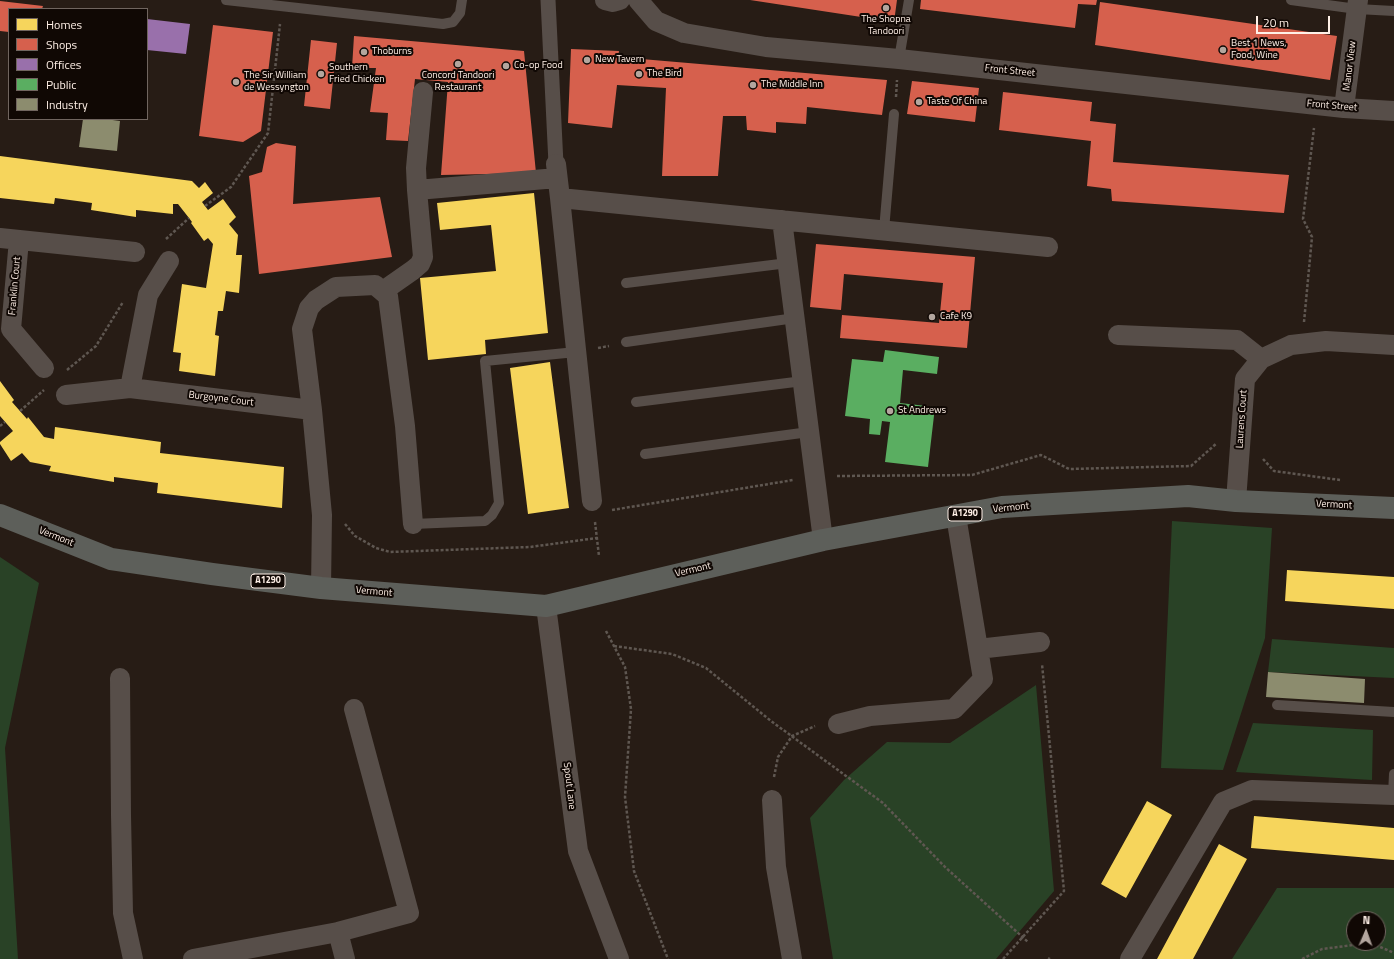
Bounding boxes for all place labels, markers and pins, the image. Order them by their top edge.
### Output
marker: The Shopna Tandoori [881,3,891,13]
place label: The Shopna Tandoori [861,14,911,38]
place label: Best 1 News, Food, Wine [1231,38,1287,62]
marker: Best 1 News, Food, Wine [1218,45,1228,55]
place label: Thoburns [372,46,412,58]
marker: Thoburns [359,47,369,57]
place label: New Tavern [595,54,644,66]
marker: New Tavern [582,55,592,65]
marker: Concord Tandoori Restaurant [453,59,463,69]
place label: Co-op Food [514,60,563,72]
marker: Co-op Food [501,61,511,71]
place label: Southern Fried Chicken [329,62,385,86]
place label: The Bird [647,68,682,80]
marker: Southern Fried Chicken [316,69,326,79]
marker: The Bird [634,69,644,79]
place label: The Sir William de Wessyngton [244,70,309,94]
place label: Concord Tandoori Restaurant [422,70,494,94]
marker: The Sir William de Wessyngton [231,77,241,87]
place label: The Middle Inn [761,79,823,91]
marker: The Middle Inn [748,80,758,90]
place label: Taste Of China [927,96,987,108]
marker: Taste Of China [914,97,924,107]
place label: Cafe K9 [940,311,972,323]
marker: Cafe K9 [927,312,937,322]
place label: St Andrews [898,405,946,417]
marker: St Andrews [885,406,895,416]

